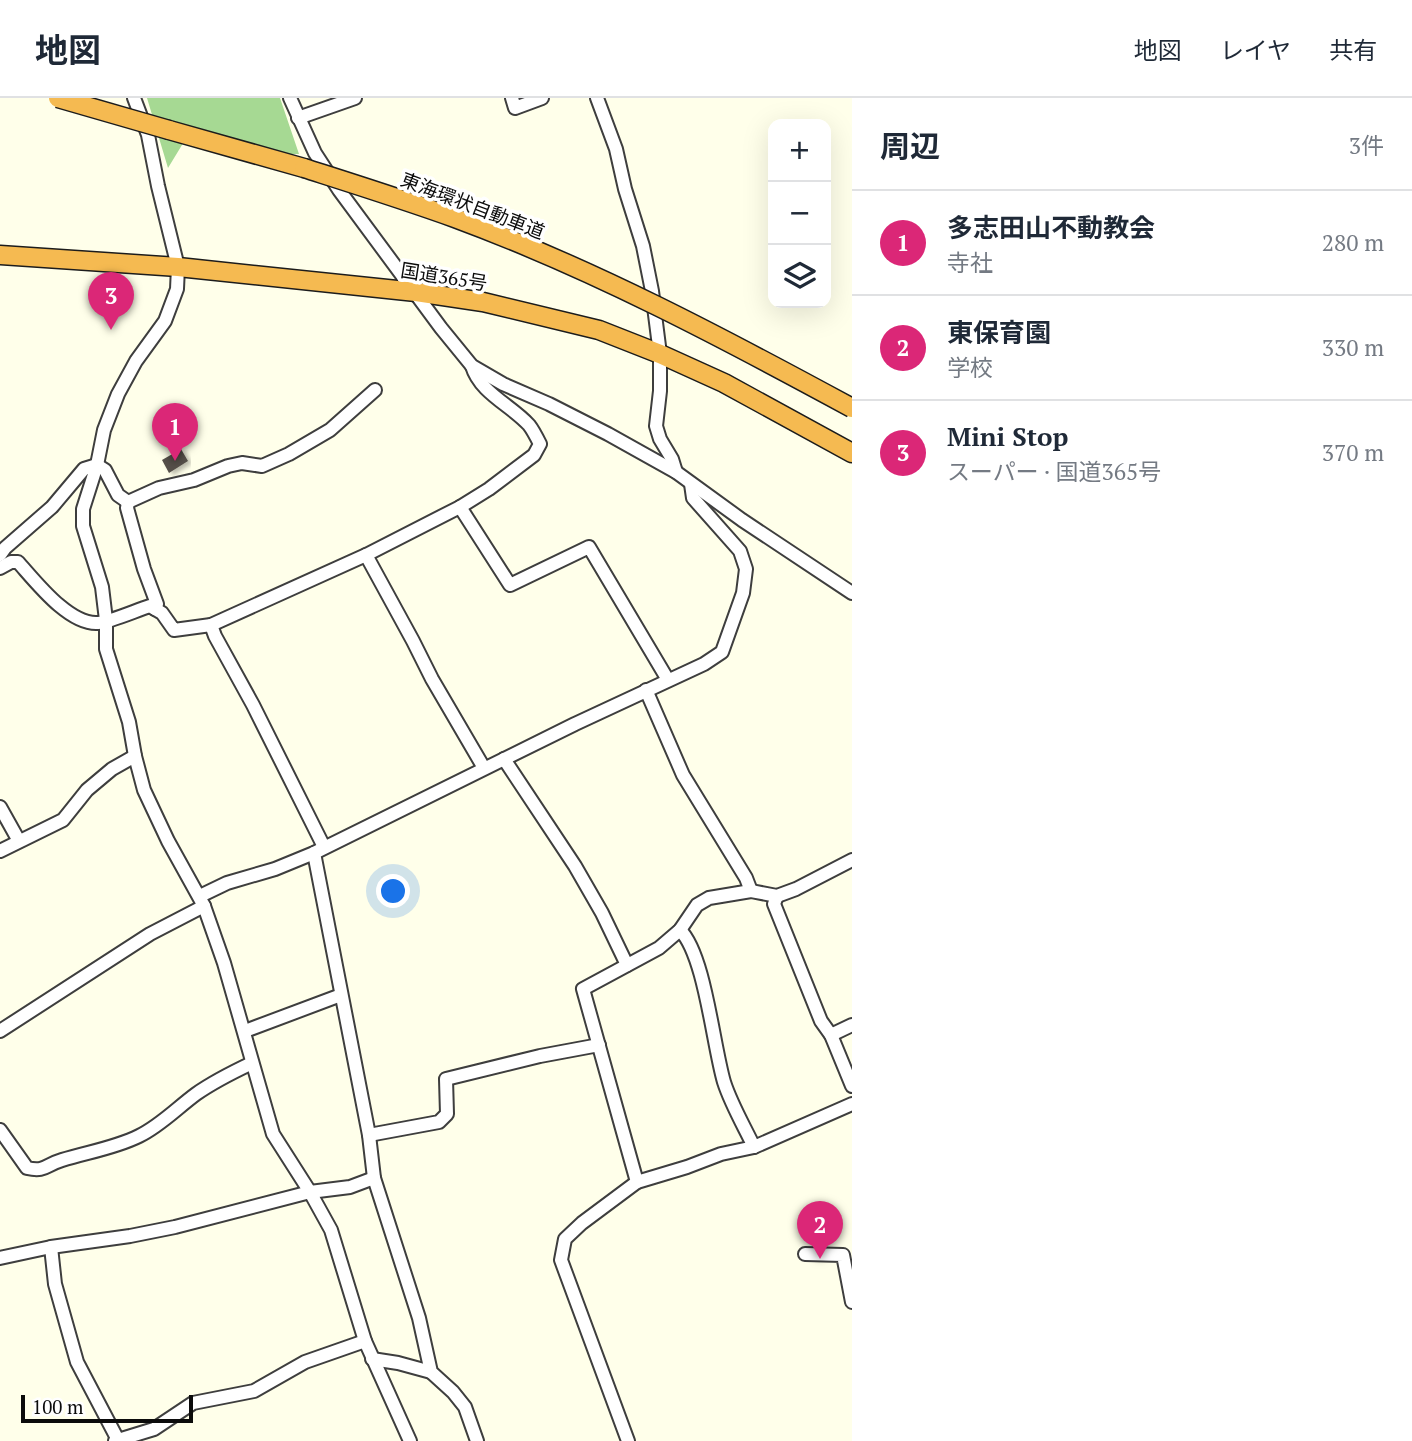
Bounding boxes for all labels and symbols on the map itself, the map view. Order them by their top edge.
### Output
street label: 東海環状自動車道 [398,166,548,244]
street label: 国道365号 [399,257,489,295]
pin: 3 [88,272,134,330]
pin: 1 [152,403,198,461]
your location [376,874,410,908]
pin: 2 [797,1201,843,1259]
scale bar [21,1392,192,1424]

